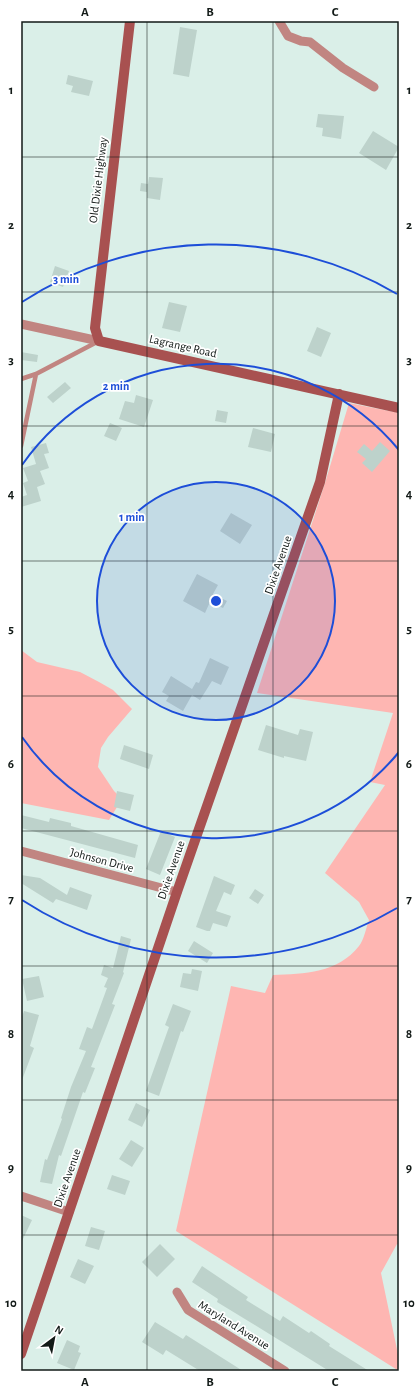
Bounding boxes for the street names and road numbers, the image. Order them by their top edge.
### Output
street label: Old Dixie Highway [87,136,110,224]
street label: Lagrange Road [148,332,218,360]
street label: Dixie Avenue [262,534,294,596]
street label: Dixie Avenue [155,839,187,901]
street label: Johnson Drive [69,846,135,874]
street label: Dixie Avenue [51,1147,83,1209]
street label: Maryland Avenue [196,1298,272,1353]

